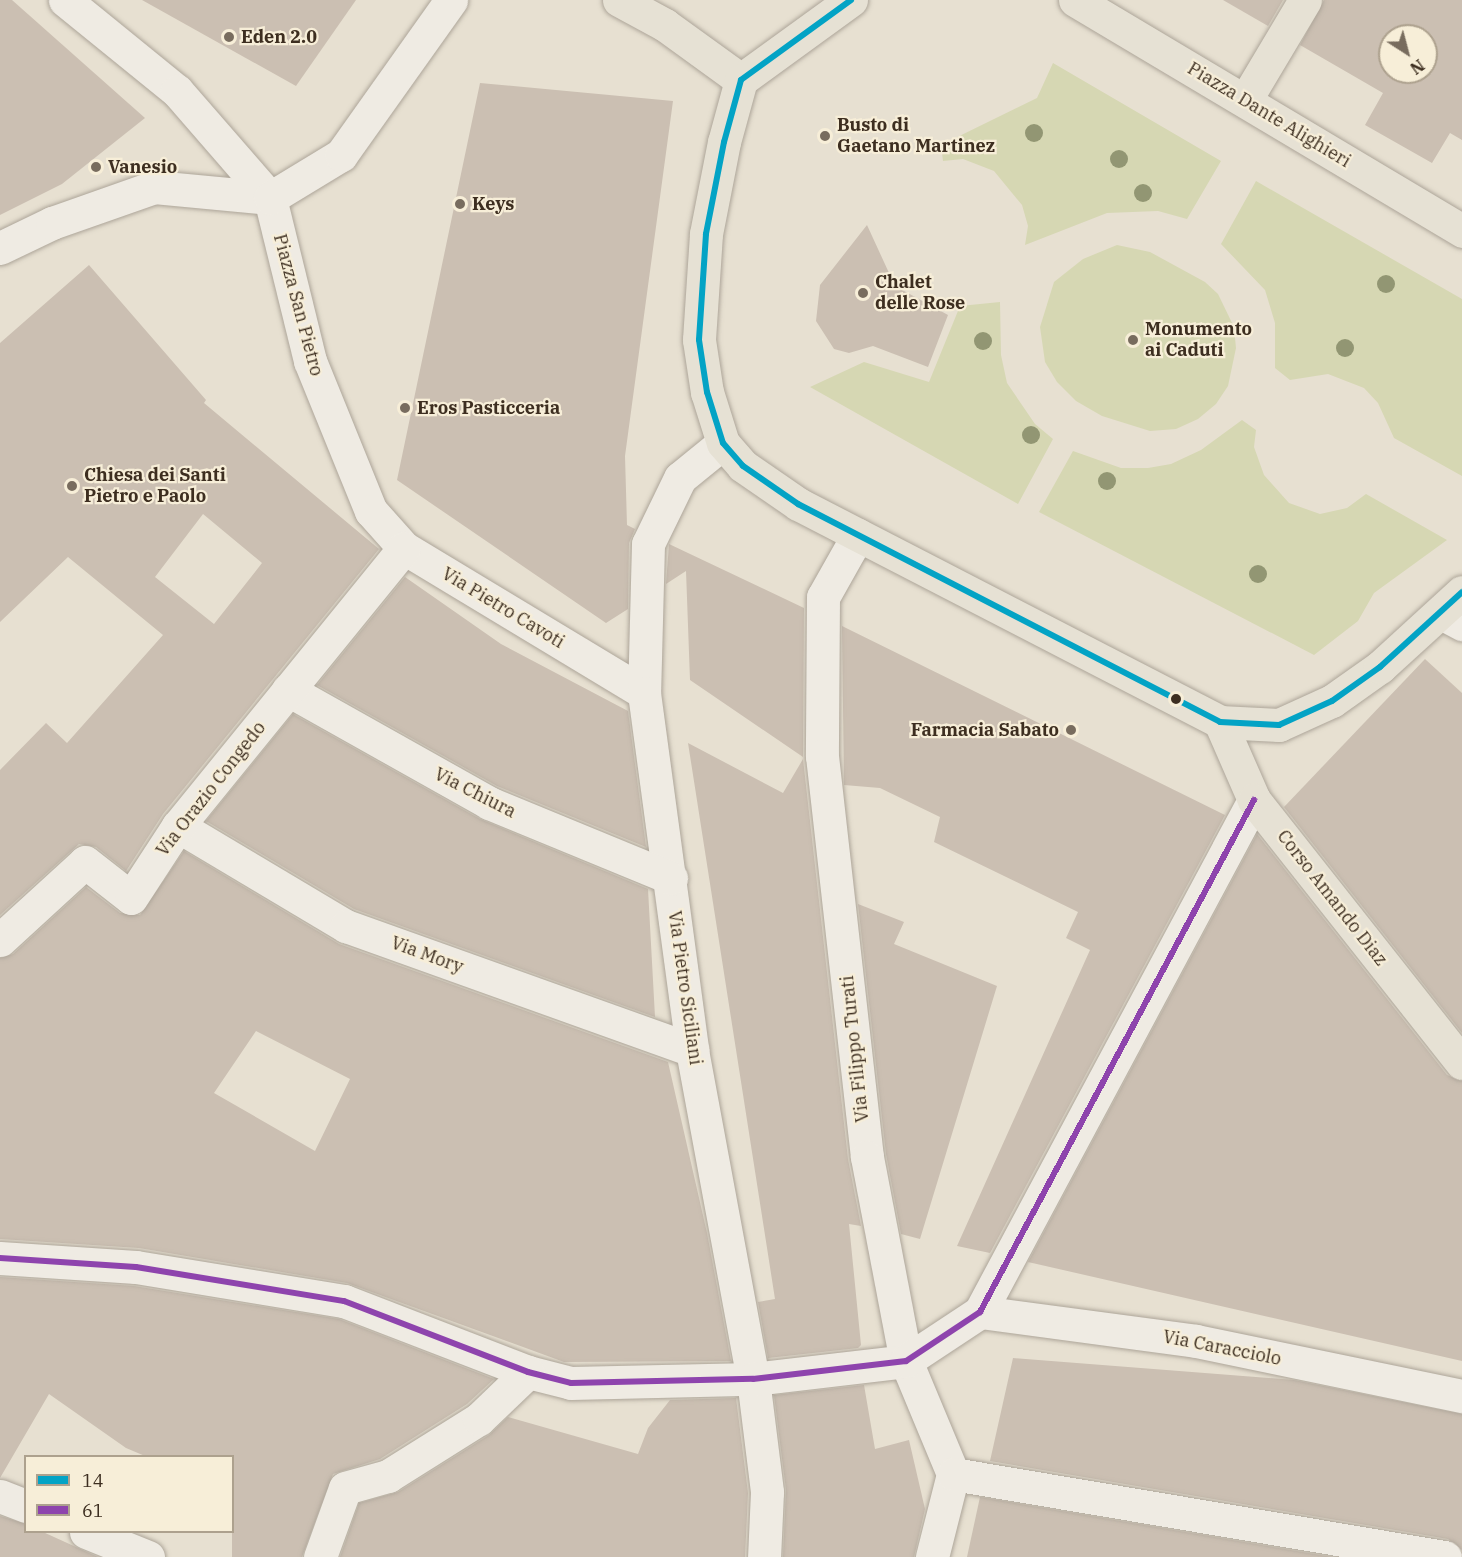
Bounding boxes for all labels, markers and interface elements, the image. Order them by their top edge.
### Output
north arrow [1378,24,1438,84]
place label: Eden 2.0 [241,26,317,48]
marker: Eden 2.0 [222,30,236,44]
text: N [1406,55,1428,79]
street label: Piazza Dante Alighieri [1184,58,1354,172]
place label: Busto di Gaetano Martinez [837,115,995,158]
marker: Busto di Gaetano Martinez [818,129,832,143]
place label: Vanesio [108,156,177,178]
marker: Vanesio [89,160,103,174]
place label: Keys [472,193,514,215]
marker: Keys [453,197,467,211]
street label: Piazza San Pietro [269,232,327,378]
place label: Chalet delle Rose [875,272,965,314]
marker: Chalet delle Rose [856,286,870,300]
place label: Monumento ai Caduti [1145,319,1252,362]
marker: Monumento ai Caduti [1126,333,1140,347]
place label: Eros Pasticceria [417,397,560,419]
marker: Eros Pasticceria [398,401,412,415]
place label: Chiesa dei Santi Pietro e Paolo [84,465,226,508]
marker: Chiesa dei Santi Pietro e Paolo [65,479,79,493]
street label: Via Pietro Cavoti [438,563,568,653]
unlabelled marker [1170,693,1182,705]
street label: Via Orazio Congedo [152,717,270,861]
place label: Farmacia Sabato [911,719,1059,741]
marker: Farmacia Sabato [1064,723,1078,737]
street label: Via Chiura [431,763,519,823]
street label: Corso Amando Diaz [1272,826,1392,970]
street label: Via Pietro Siciliani [663,909,707,1067]
street label: Via Mory [388,932,466,978]
street label: Via Filippo Turati [837,974,873,1124]
street label: Via Caracciolo [1161,1326,1283,1370]
legend [24,1455,234,1533]
text: 14 [82,1469,104,1492]
text: 61 [82,1499,104,1522]

